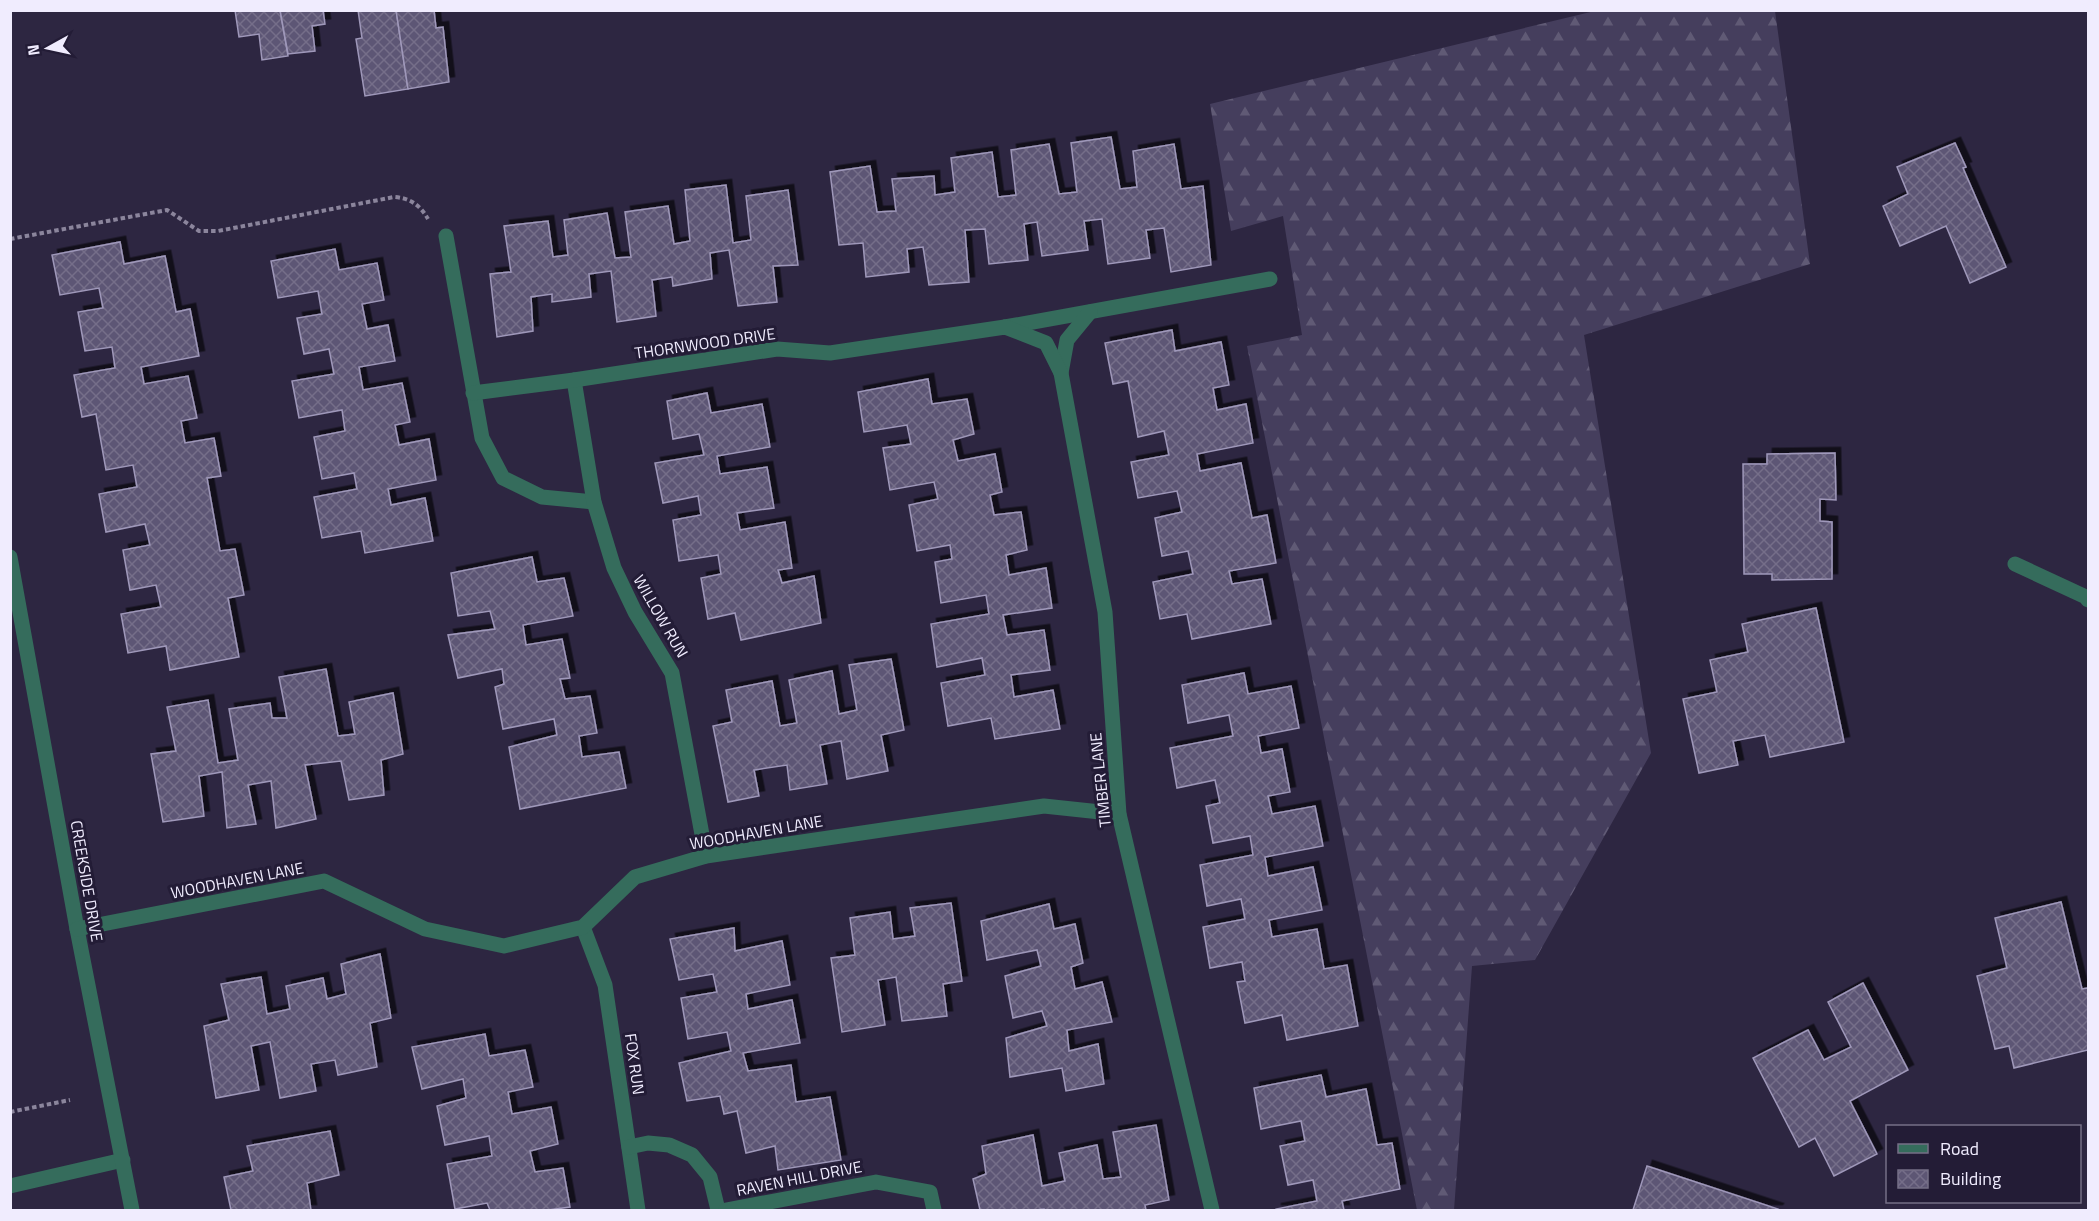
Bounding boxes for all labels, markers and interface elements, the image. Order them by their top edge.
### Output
north arrow [18,18,78,78]
text: N [20,43,46,57]
street label: THORNWOOD DRIVE [633,321,777,365]
street label: WILLOW RUN [628,570,694,662]
street label: TIMBER LANE [1083,731,1117,828]
street label: WOODHAVEN LANE [688,808,825,856]
street label: CREEKSIDE DRIVE [65,818,110,944]
street label: WOODHAVEN LANE [169,855,306,905]
street label: FOX RUN [619,1032,651,1096]
legend [1886,1125,2081,1203]
text: Road [1940,1135,1979,1162]
street label: RAVEN HILL DRIVE [734,1154,864,1202]
text: Building [1940,1165,2001,1192]

